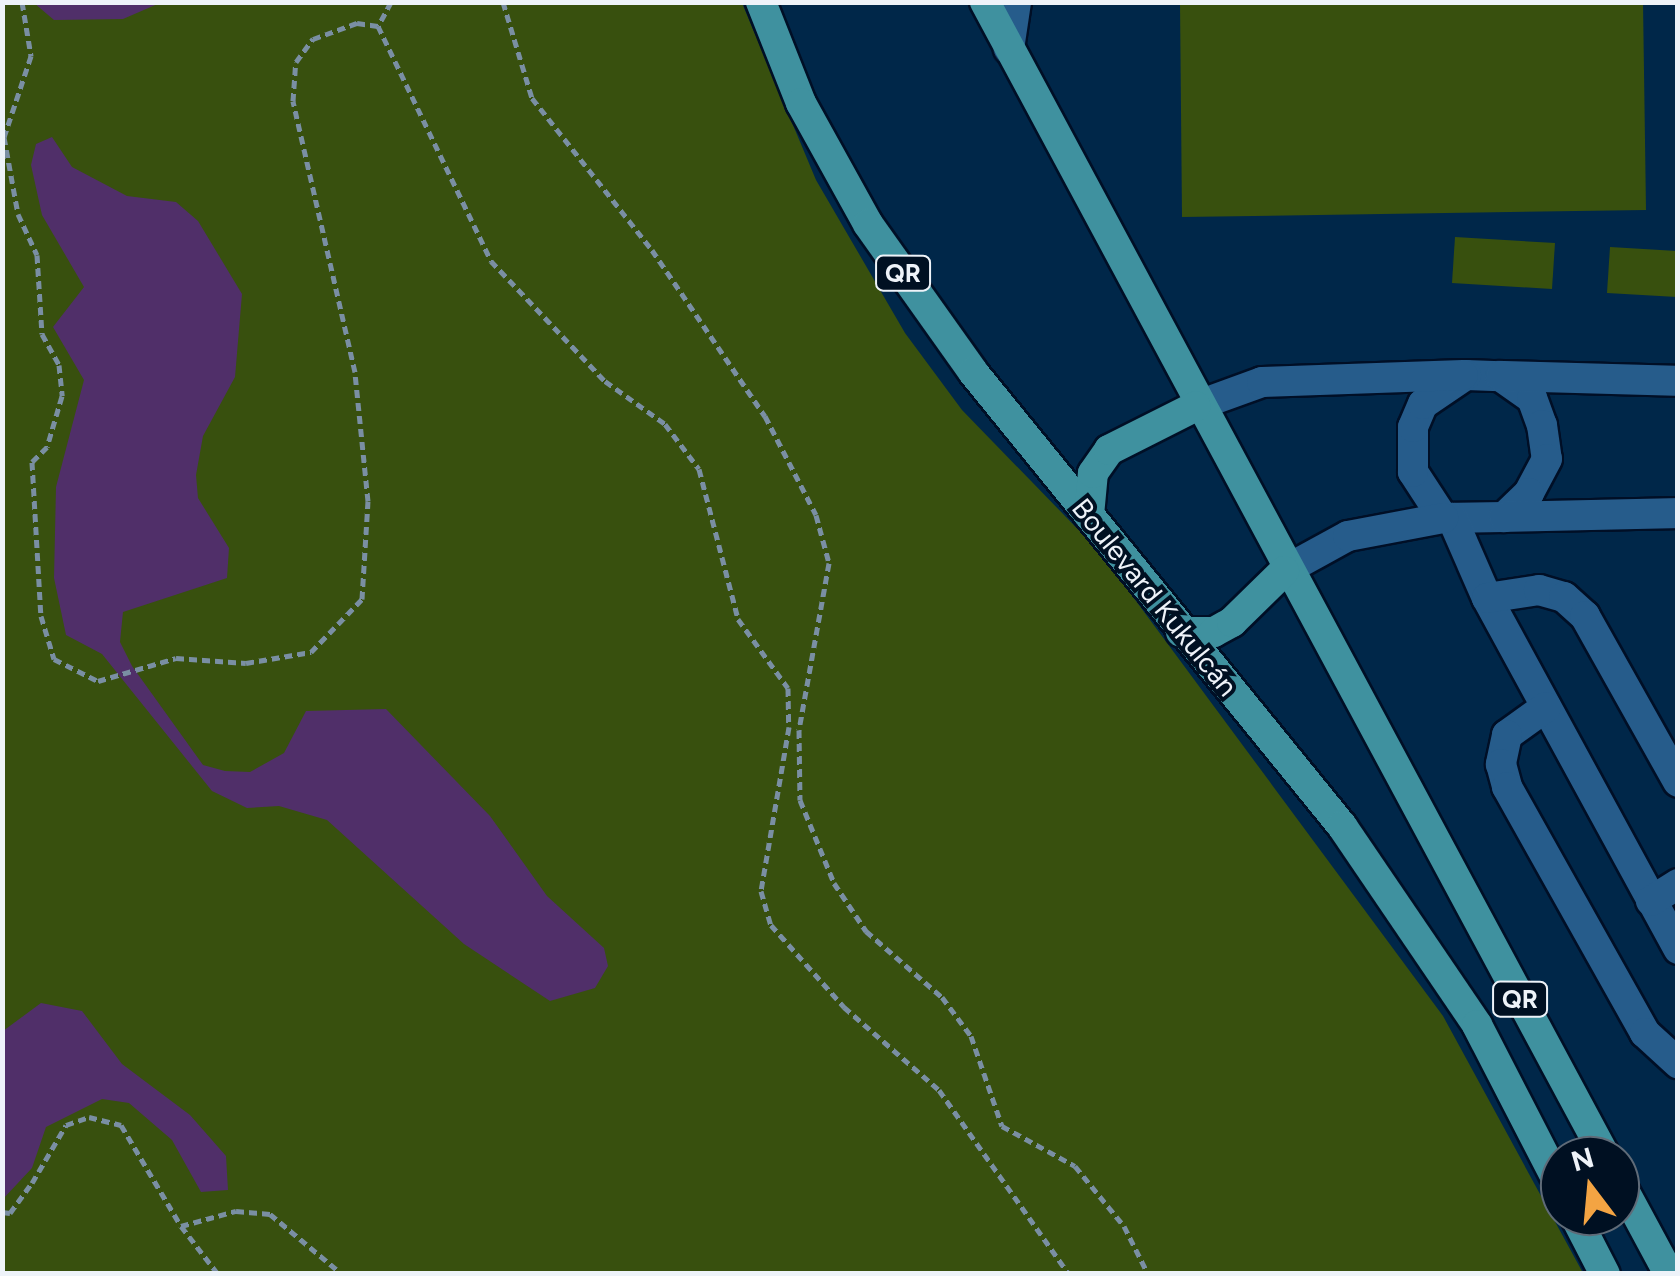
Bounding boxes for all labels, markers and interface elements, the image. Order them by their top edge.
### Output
road number: QR [873,253,933,293]
street label: Boulevard Kukulcán [1065,491,1245,703]
road number: QR [1490,979,1550,1019]
north arrow [1540,1136,1640,1236]
text: N [1567,1140,1597,1178]

